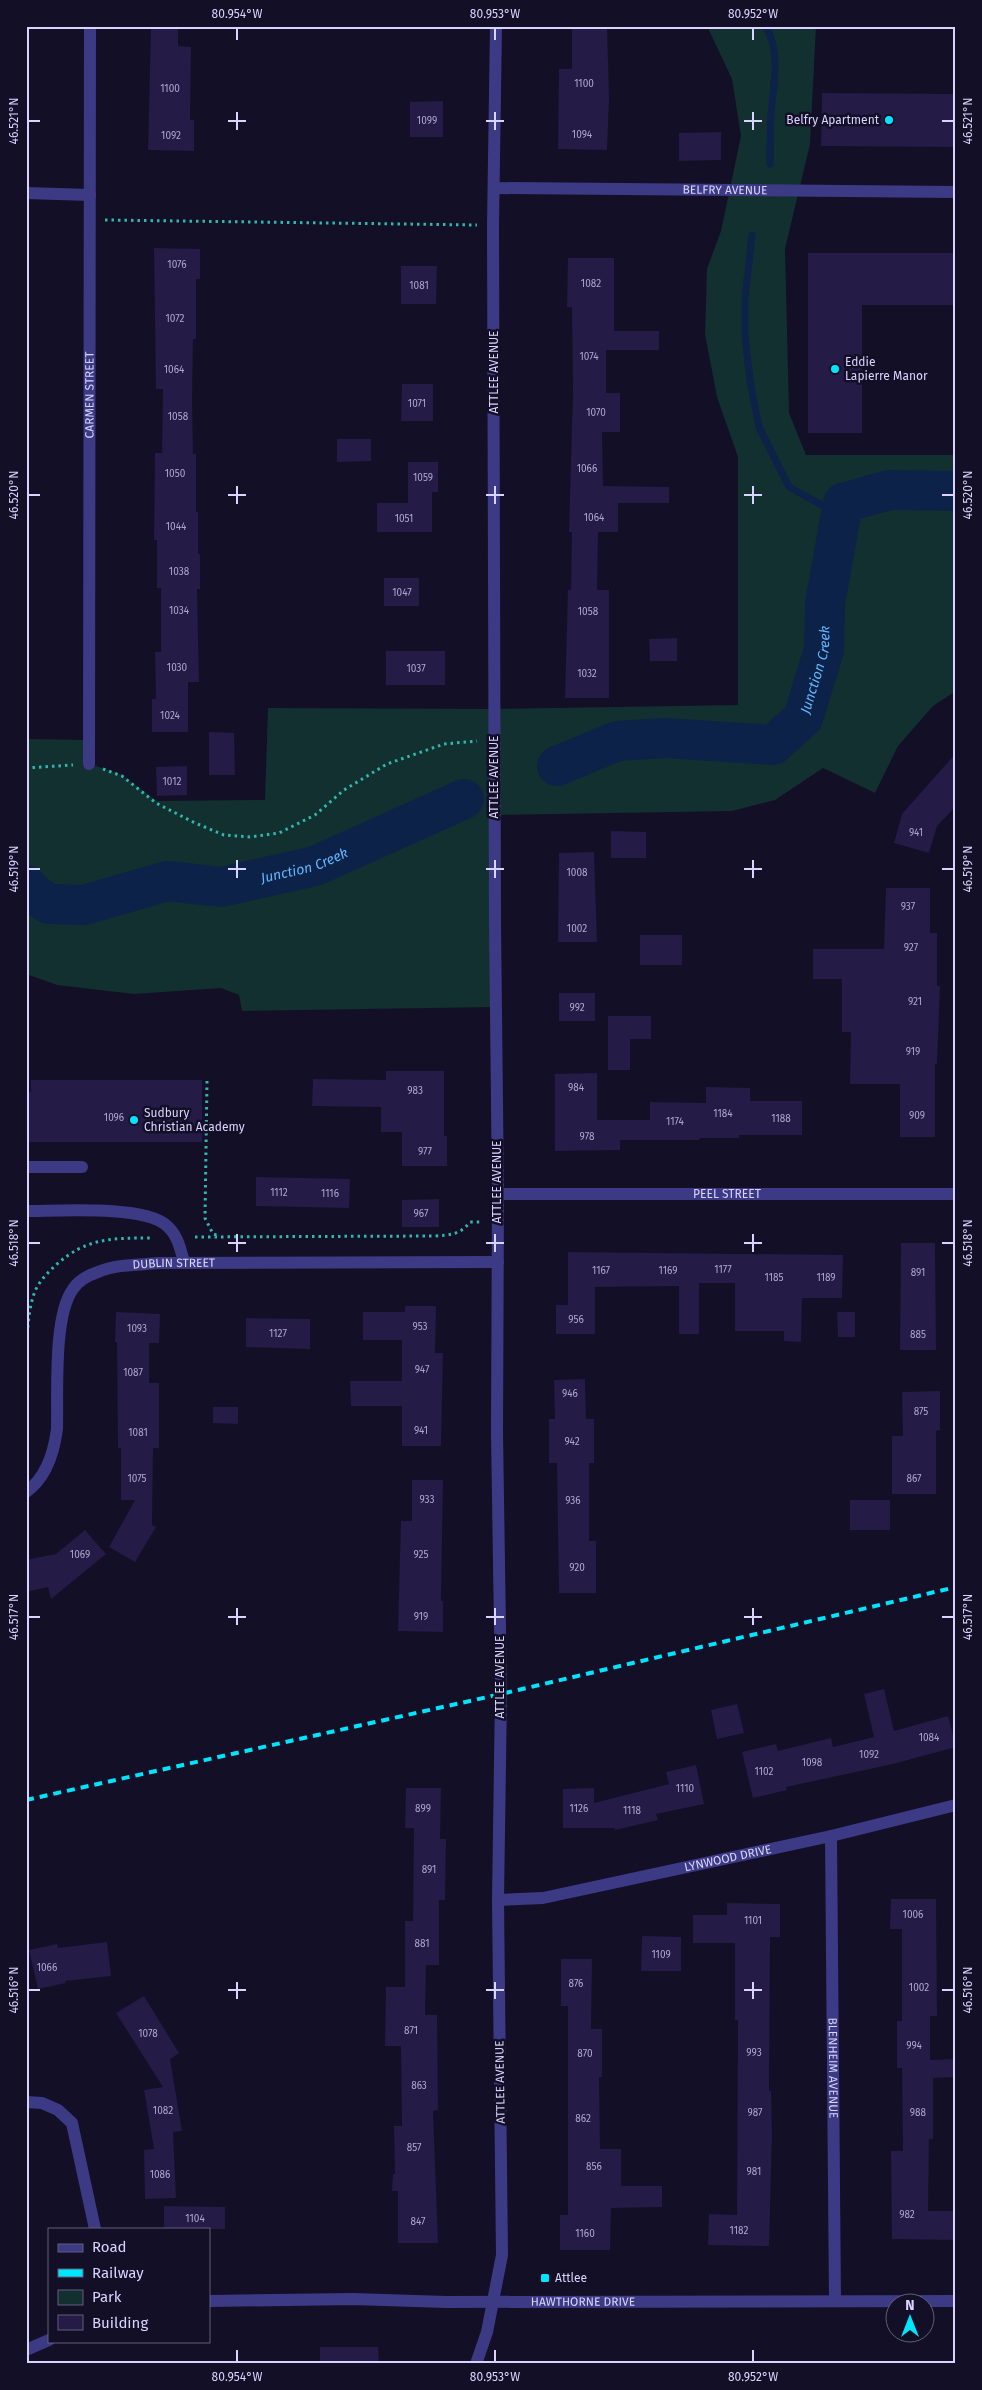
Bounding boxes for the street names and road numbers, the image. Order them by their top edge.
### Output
street label: BELFRY AVENUE [683,183,767,197]
street label: ATTLEE AVENUE [487,330,501,414]
street label: CARMEN STREET [82,351,97,438]
street label: ATTLEE AVENUE [487,735,501,819]
street label: ATTLEE AVENUE [490,1140,504,1224]
street label: PEEL STREET [693,1187,762,1201]
street label: DUBLIN STREET [132,1256,216,1272]
street label: ATTLEE AVENUE [493,1635,507,1719]
street label: LYNWOOD DRIVE [683,1842,773,1874]
street label: BLENHEIM AVENUE [826,2017,840,2119]
street label: ATTLEE AVENUE [492,2040,508,2124]
street label: HAWTHORNE DRIVE [531,2295,635,2309]

